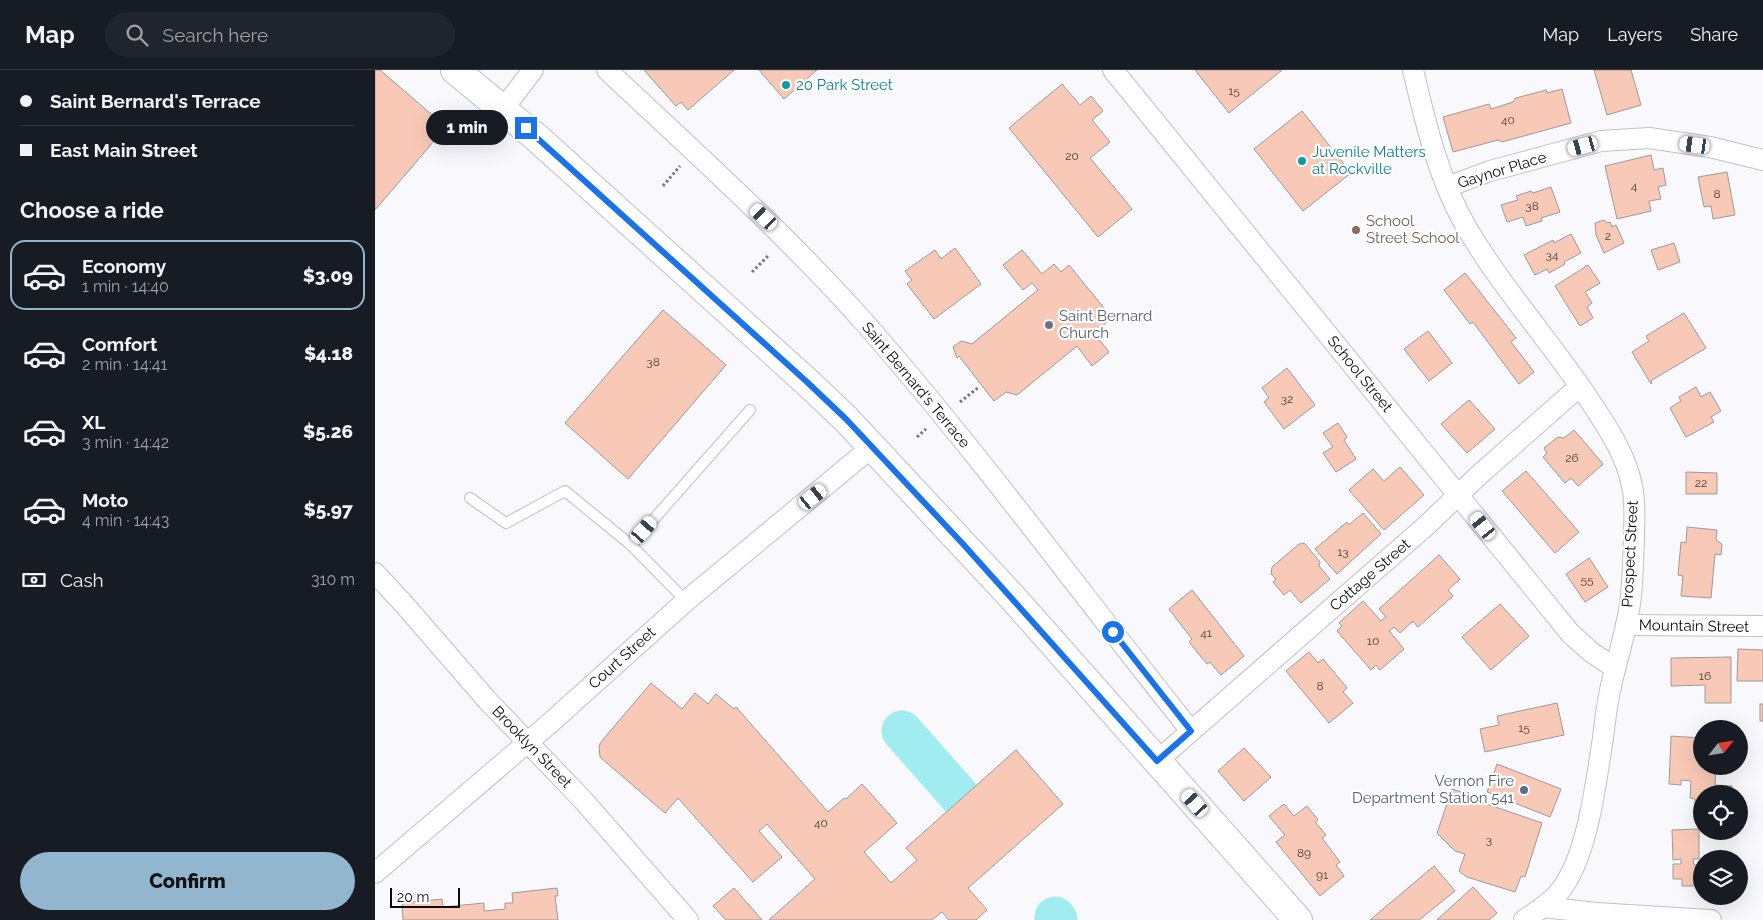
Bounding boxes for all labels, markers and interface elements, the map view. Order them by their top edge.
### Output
search box [105,12,455,57]
text: Map [25,20,75,49]
icon: search [123,21,151,49]
text: Search here [163,24,268,46]
text: Map [1543,24,1579,45]
text: Layers [1607,24,1662,45]
text: Share [1690,24,1738,45]
place label: 20 Park Street [796,76,893,94]
marker: 20 Park Street [780,79,792,91]
house number: 15 [1228,84,1240,98]
text: Saint Bernard's Terrace [50,90,261,112]
callout: 1 min [426,110,509,146]
house number: 40 [1501,113,1515,127]
route end [515,117,537,139]
text: 1 min [446,118,488,137]
car [1566,135,1599,157]
car [1679,135,1710,155]
text: East Main Street [50,139,198,161]
place label: Juvenile Matters at Rockville [1312,143,1426,178]
street label: Gaynor Place [1455,148,1549,192]
house number: 20 [1065,149,1079,163]
marker: Juvenile Matters at Rockville [1296,155,1308,167]
house number: 4 [1631,179,1638,193]
house number: 8 [1713,187,1721,201]
text: Choose a ride [20,197,164,223]
house number: 38 [1525,199,1539,213]
car [747,201,780,233]
place label: School Street School [1366,212,1460,247]
marker: School Street School [1350,224,1362,236]
house number: 2 [1605,229,1611,243]
house number: 34 [1546,248,1559,262]
icon: car [22,253,67,298]
text: Economy [82,255,166,277]
text: $3.09 [303,264,353,286]
text: 1 min · 14:40 [82,277,169,296]
place label: Saint Bernard Church [1059,307,1152,342]
street label: Saint Bernard's Terrace [858,318,974,452]
marker: Saint Bernard Church [1043,319,1055,331]
icon: car [22,331,67,376]
street label: School Street [1324,332,1396,416]
text: Comfort [82,333,157,355]
text: $4.18 [304,342,353,364]
text: 2 min · 14:41 [82,355,167,374]
house number: 38 [646,355,660,369]
house number: 32 [1281,392,1293,406]
icon: car [22,409,67,454]
text: XL [82,411,105,433]
text: $5.26 [303,420,353,442]
text: 3 min · 14:42 [82,433,169,452]
house number: 26 [1565,451,1579,465]
house number: 22 [1695,476,1707,490]
car [796,482,829,512]
icon: car [22,487,67,532]
text: Moto [82,489,128,511]
text: $5.97 [304,498,353,520]
street label: Prospect Street [1618,500,1642,608]
car [1467,510,1498,542]
text: 4 min · 14:43 [82,511,169,530]
car [628,514,659,546]
street label: Cottage Street [1326,535,1414,615]
house number: 13 [1337,545,1349,559]
icon: cash [20,566,48,594]
text: Cash [60,569,104,591]
text: 310 m [311,570,355,589]
house number: 55 [1580,573,1594,587]
street label: Mountain Street [1639,616,1749,636]
route start [1102,621,1124,643]
street label: Court Street [585,623,659,693]
house number: 41 [1200,626,1212,640]
house number: 10 [1367,634,1379,648]
house number: 16 [1699,669,1711,683]
house number: 8 [1316,679,1324,693]
street label: Brooklyn Street [488,702,576,792]
north arrow [1693,720,1747,775]
map controls [1693,720,1748,905]
house number: 15 [1518,721,1530,735]
place label: Vernon Fire Department Station 541 [1352,772,1515,807]
marker: Vernon Fire Department Station 541 [1518,784,1530,796]
button: locate [1693,785,1748,840]
car [1179,787,1210,819]
house number: 40 [814,816,828,830]
house number: 3 [1486,833,1492,847]
house number: 89 [1297,846,1311,860]
button: layers [1693,850,1748,905]
button: Confirm [20,852,355,910]
house number: 91 [1316,868,1328,882]
scale bar [390,885,460,908]
text: 20 m [397,889,429,905]

